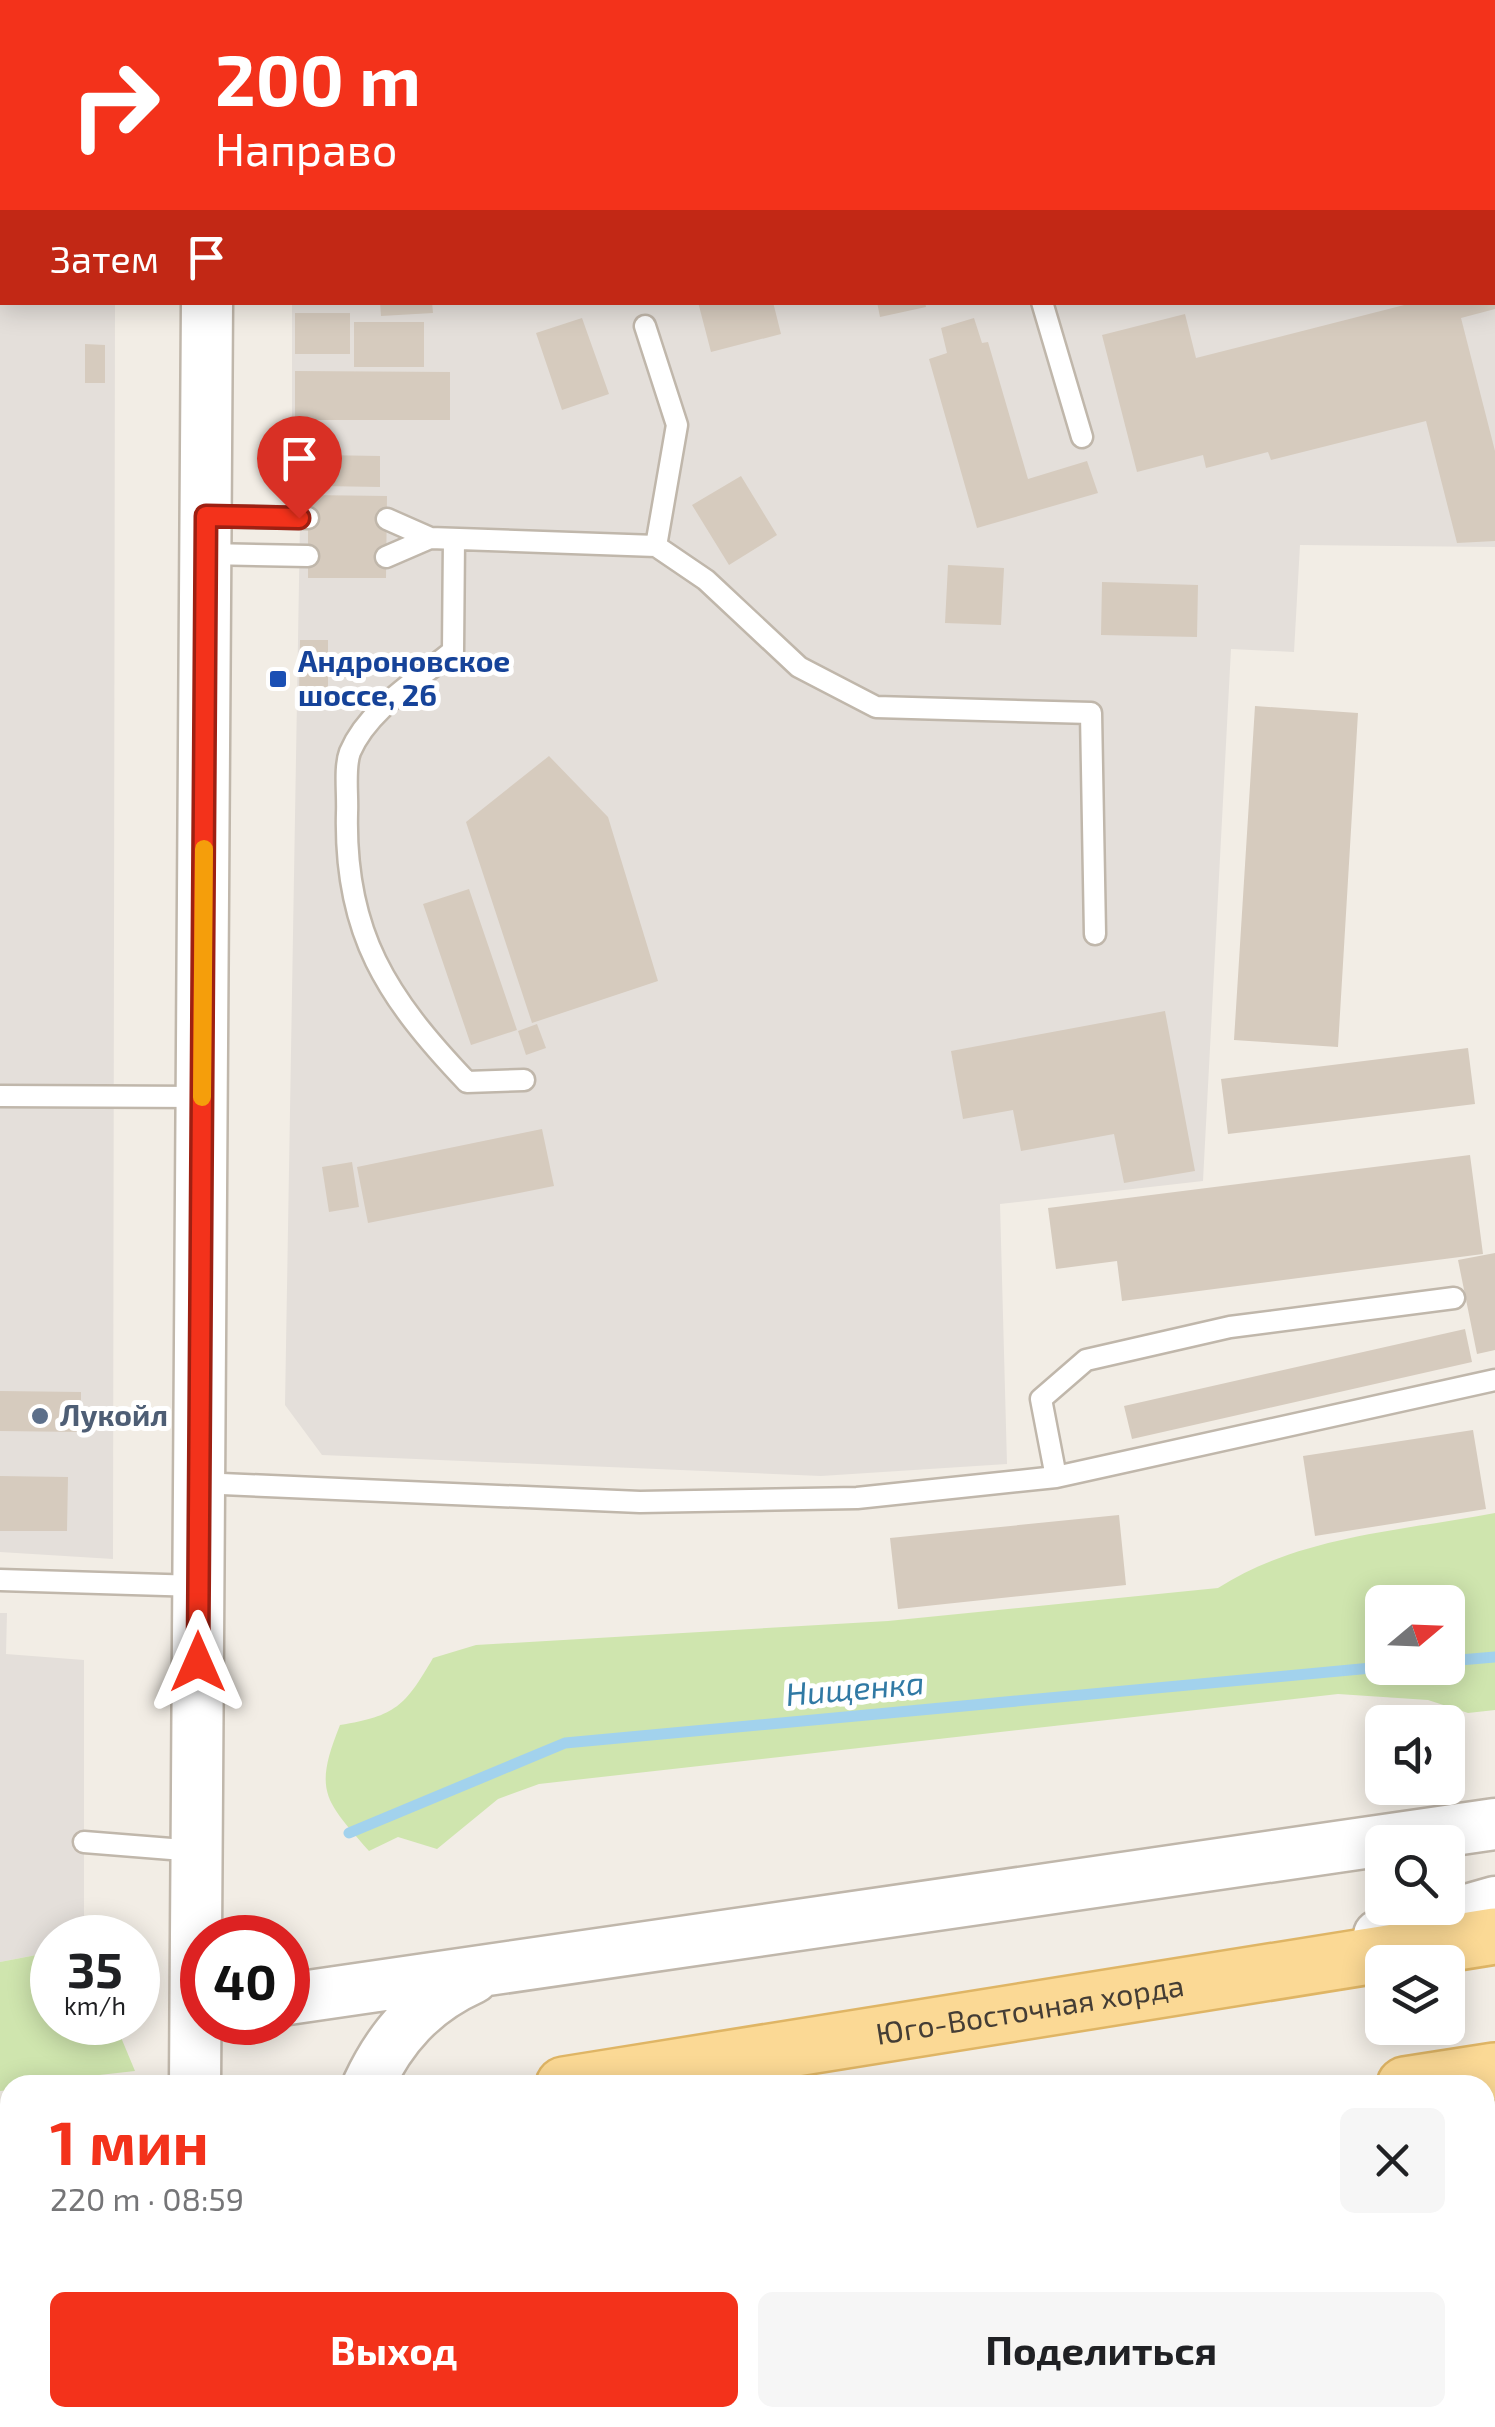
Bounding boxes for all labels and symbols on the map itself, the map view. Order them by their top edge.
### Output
pin [257,416,342,519]
place label: Андроновское шоссе, 26 [298,642,510,712]
marker: Андроновское шоссе, 26 [267,668,289,690]
place label: Лукойл [60,1396,168,1433]
marker: Лукойл [29,1405,51,1427]
north arrow [1365,1585,1465,1685]
position arrow [146,1610,250,1714]
water label: Нищенка [784,1662,926,1712]
speed limit sign: 40 [180,1915,310,2045]
street label: Юго-Восточная хорда [873,1966,1186,2051]

